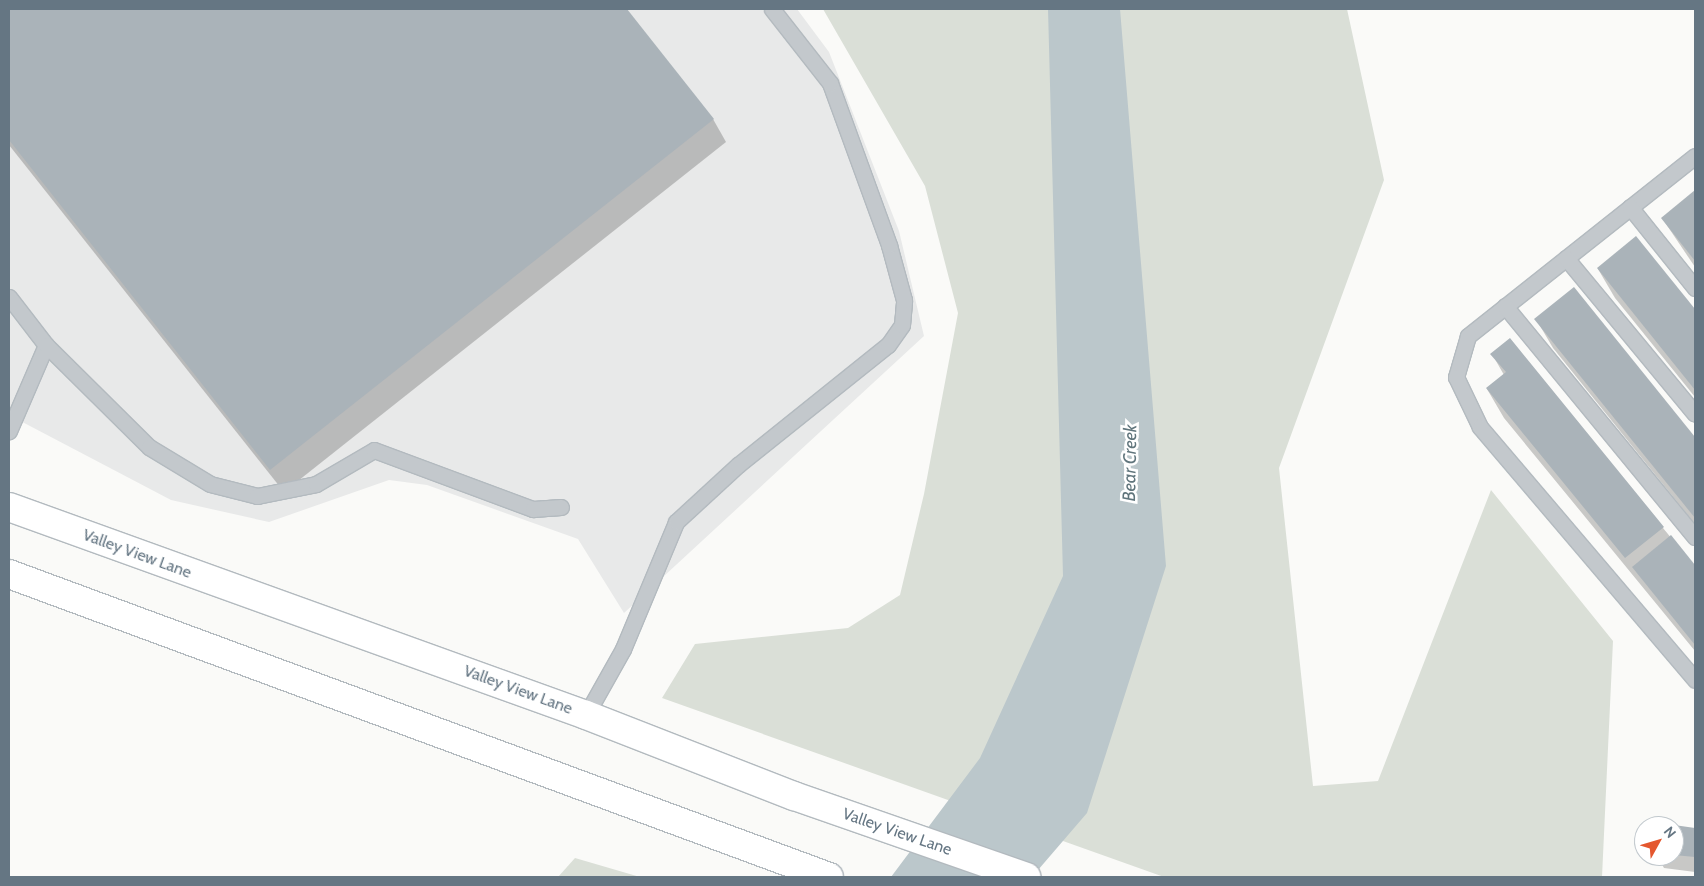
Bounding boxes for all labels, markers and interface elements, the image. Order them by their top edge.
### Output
water label: Bear Creek [1119,424,1141,502]
street label: Valley View Lane [80,525,194,583]
street label: Valley View Lane [461,661,575,719]
street label: Valley View Lane [840,804,954,860]
north arrow [1634,816,1684,866]
text: N [1660,823,1680,842]

